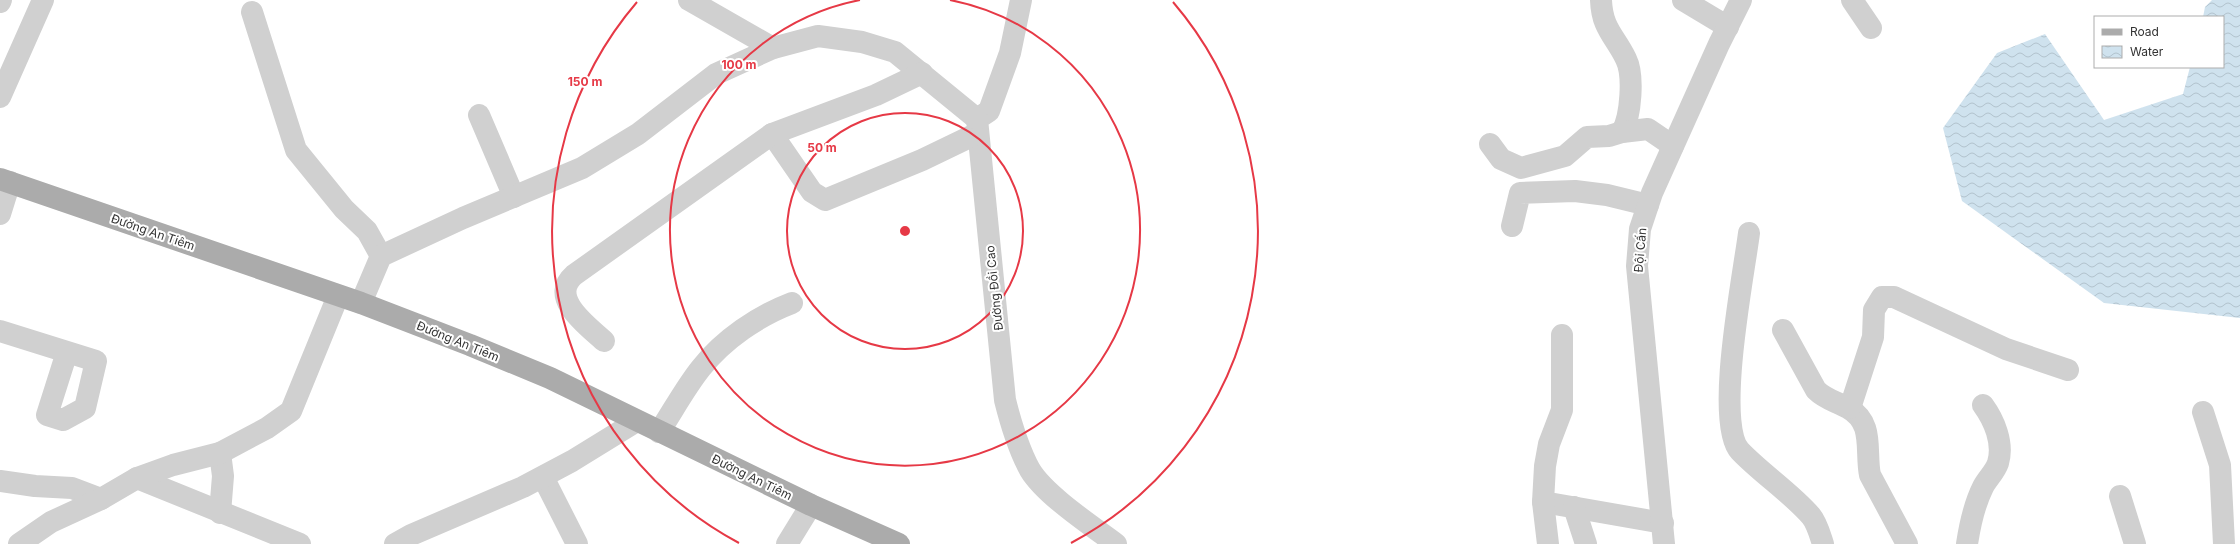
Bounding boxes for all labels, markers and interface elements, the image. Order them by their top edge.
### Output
legend [2094,16,2224,68]
text: Road [2130,24,2159,39]
text: Water [2130,44,2164,59]
text: 100 m [721,57,757,72]
text: 150 m [568,74,602,89]
text: 50 m [807,140,837,155]
street label: Đường An Tiêm [109,211,197,253]
centre of rings [898,224,912,238]
street label: Đội Cấn [1631,227,1649,273]
street label: Đường Đồi Cao [982,245,1006,331]
street label: Đường An Tiêm [415,318,501,364]
street label: Đường An Tiêm [709,451,795,503]

